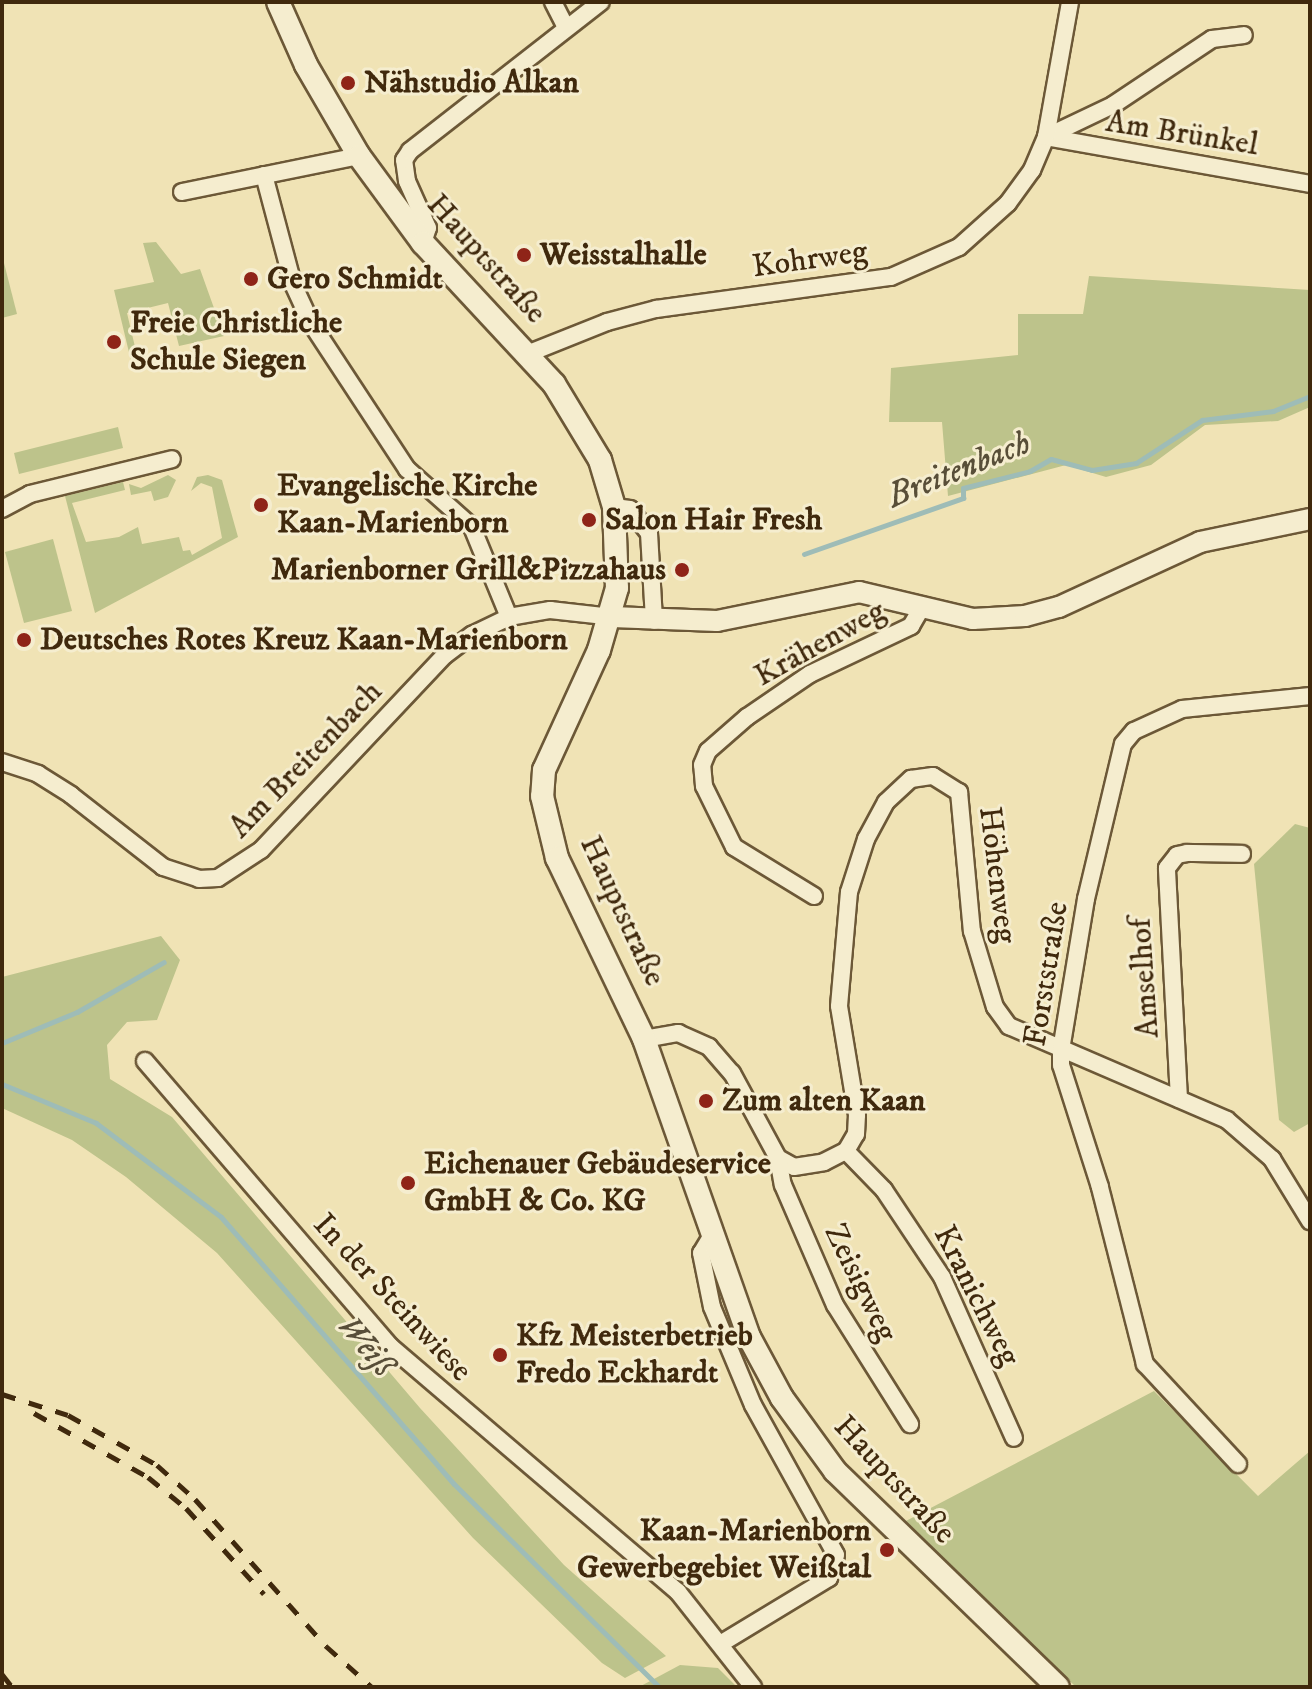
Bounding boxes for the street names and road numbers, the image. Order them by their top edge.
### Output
street label: Am Brünkel [1103,103,1261,165]
street label: Hauptstraße [418,186,554,332]
street label: Kohrweg [750,233,870,287]
street label: Krähenweg [748,592,892,696]
street label: Am Breitenbach [221,673,391,847]
street label: Höhenweg [970,804,1024,946]
street label: Hauptstraße [571,830,673,992]
street label: Forststraße [1017,899,1077,1049]
street label: Amselhof [1122,917,1168,1039]
street label: In der Steinwiese [304,1206,480,1390]
street label: Zeisigweg [815,1218,905,1348]
street label: Kranichweg [924,1219,1028,1373]
street label: Hauptstraße [825,1408,963,1552]

